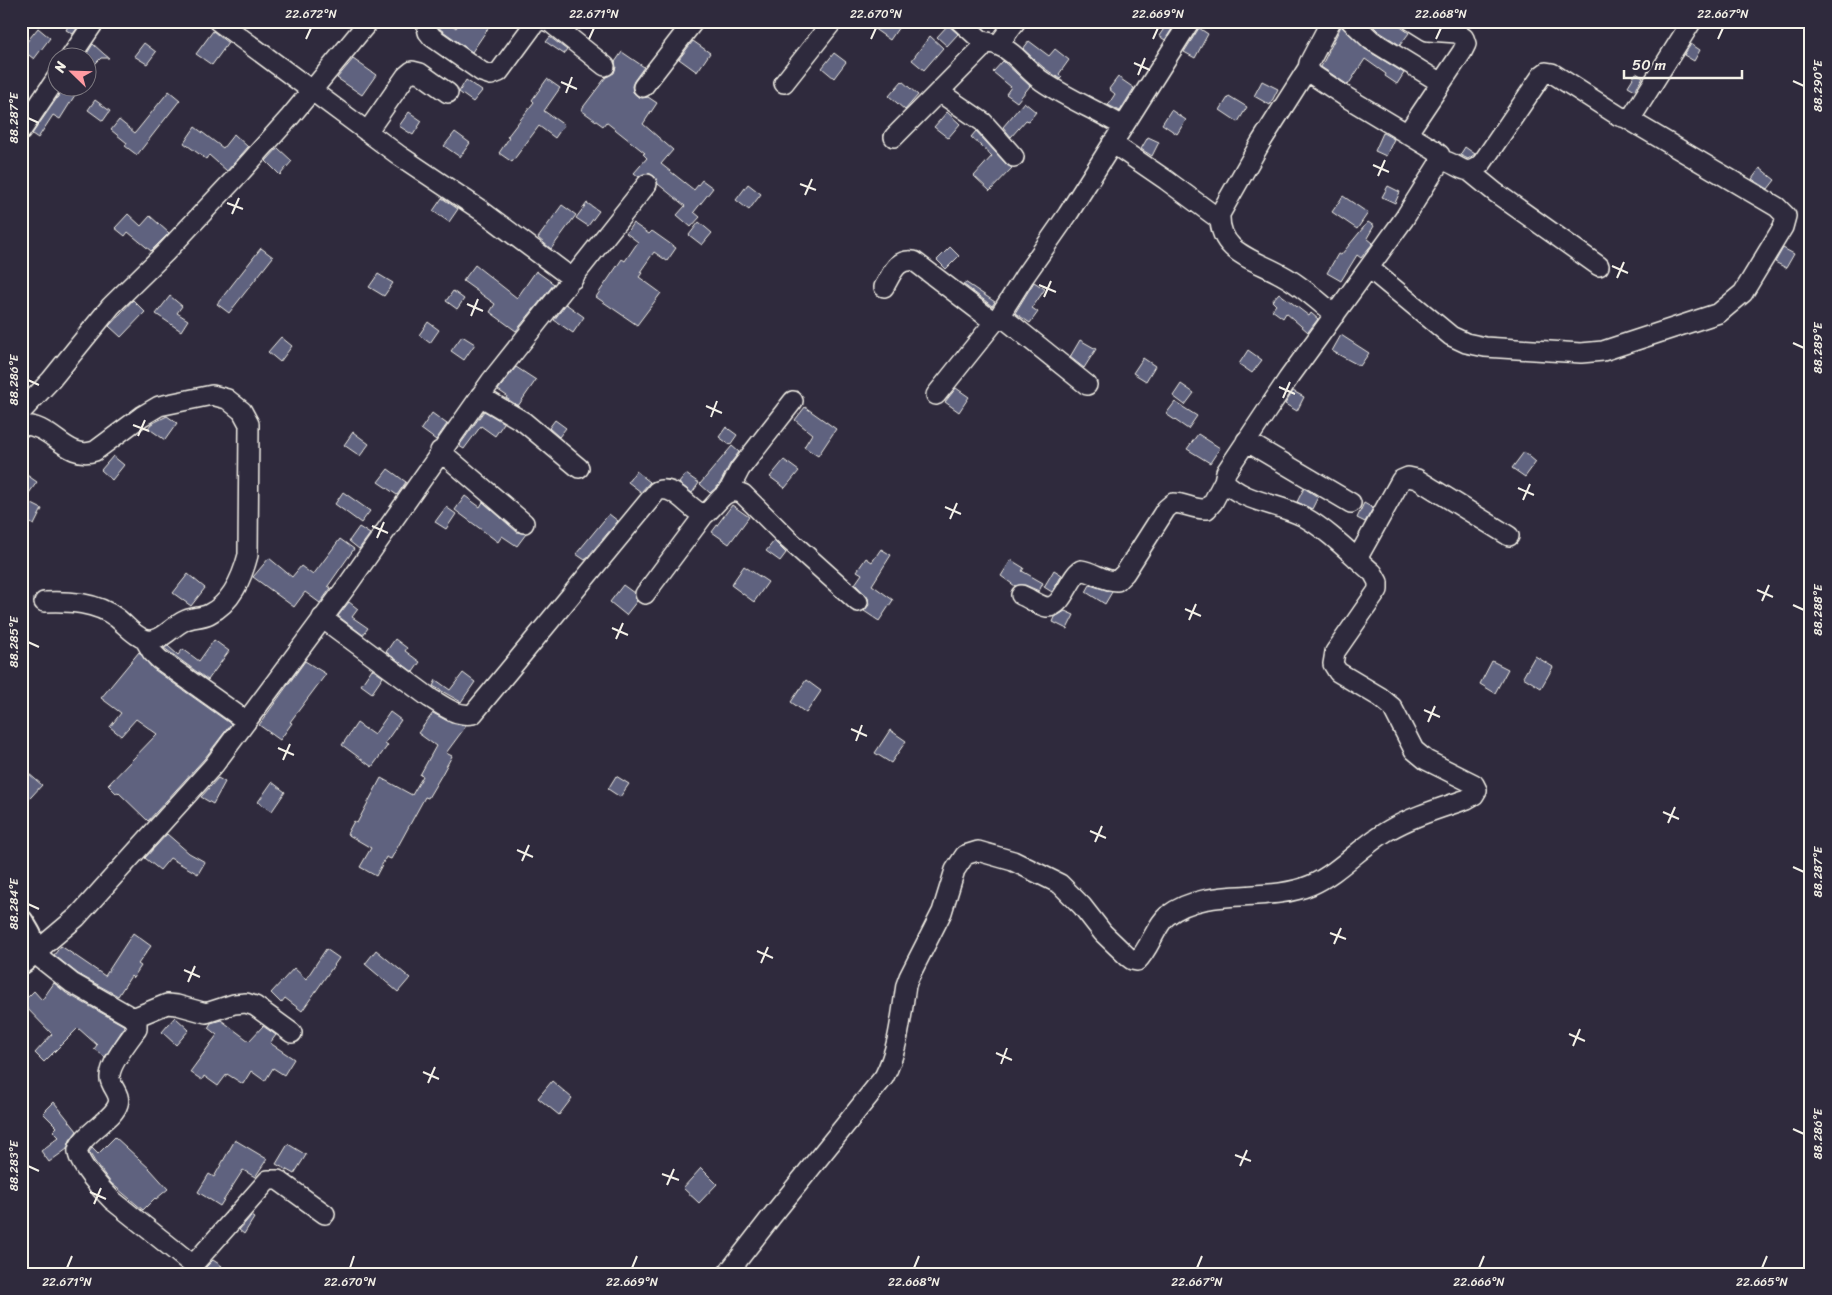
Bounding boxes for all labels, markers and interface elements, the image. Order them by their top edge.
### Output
text: 22.672°N [285,3,337,25]
text: 22.671°N [569,3,620,25]
text: 22.670°N [850,3,903,25]
text: 22.669°N [1132,3,1185,25]
text: 22.668°N [1415,3,1468,25]
text: 22.667°N [1697,3,1749,25]
north arrow [48,48,98,98]
scale bar [1624,48,1742,80]
text: 50 m [1632,52,1667,78]
text: N [47,57,74,77]
text: 88.290°E [1807,59,1829,112]
text: 88.287°E [3,91,25,143]
text: 88.289°E [1807,321,1829,374]
text: 88.286°E [3,353,25,405]
text: 88.288°E [1807,583,1829,636]
text: 88.285°E [3,615,25,668]
text: 88.287°E [1807,845,1829,897]
text: 88.284°E [3,877,25,930]
text: 88.286°E [1807,1107,1829,1159]
text: 88.283°E [3,1139,25,1191]
text: 22.671°N [42,1271,93,1293]
text: 22.670°N [324,1271,377,1293]
text: 22.669°N [606,1271,659,1293]
text: 22.668°N [888,1271,941,1293]
text: 22.667°N [1171,1271,1223,1293]
text: 22.666°N [1453,1271,1505,1293]
text: 22.665°N [1736,1271,1789,1293]

